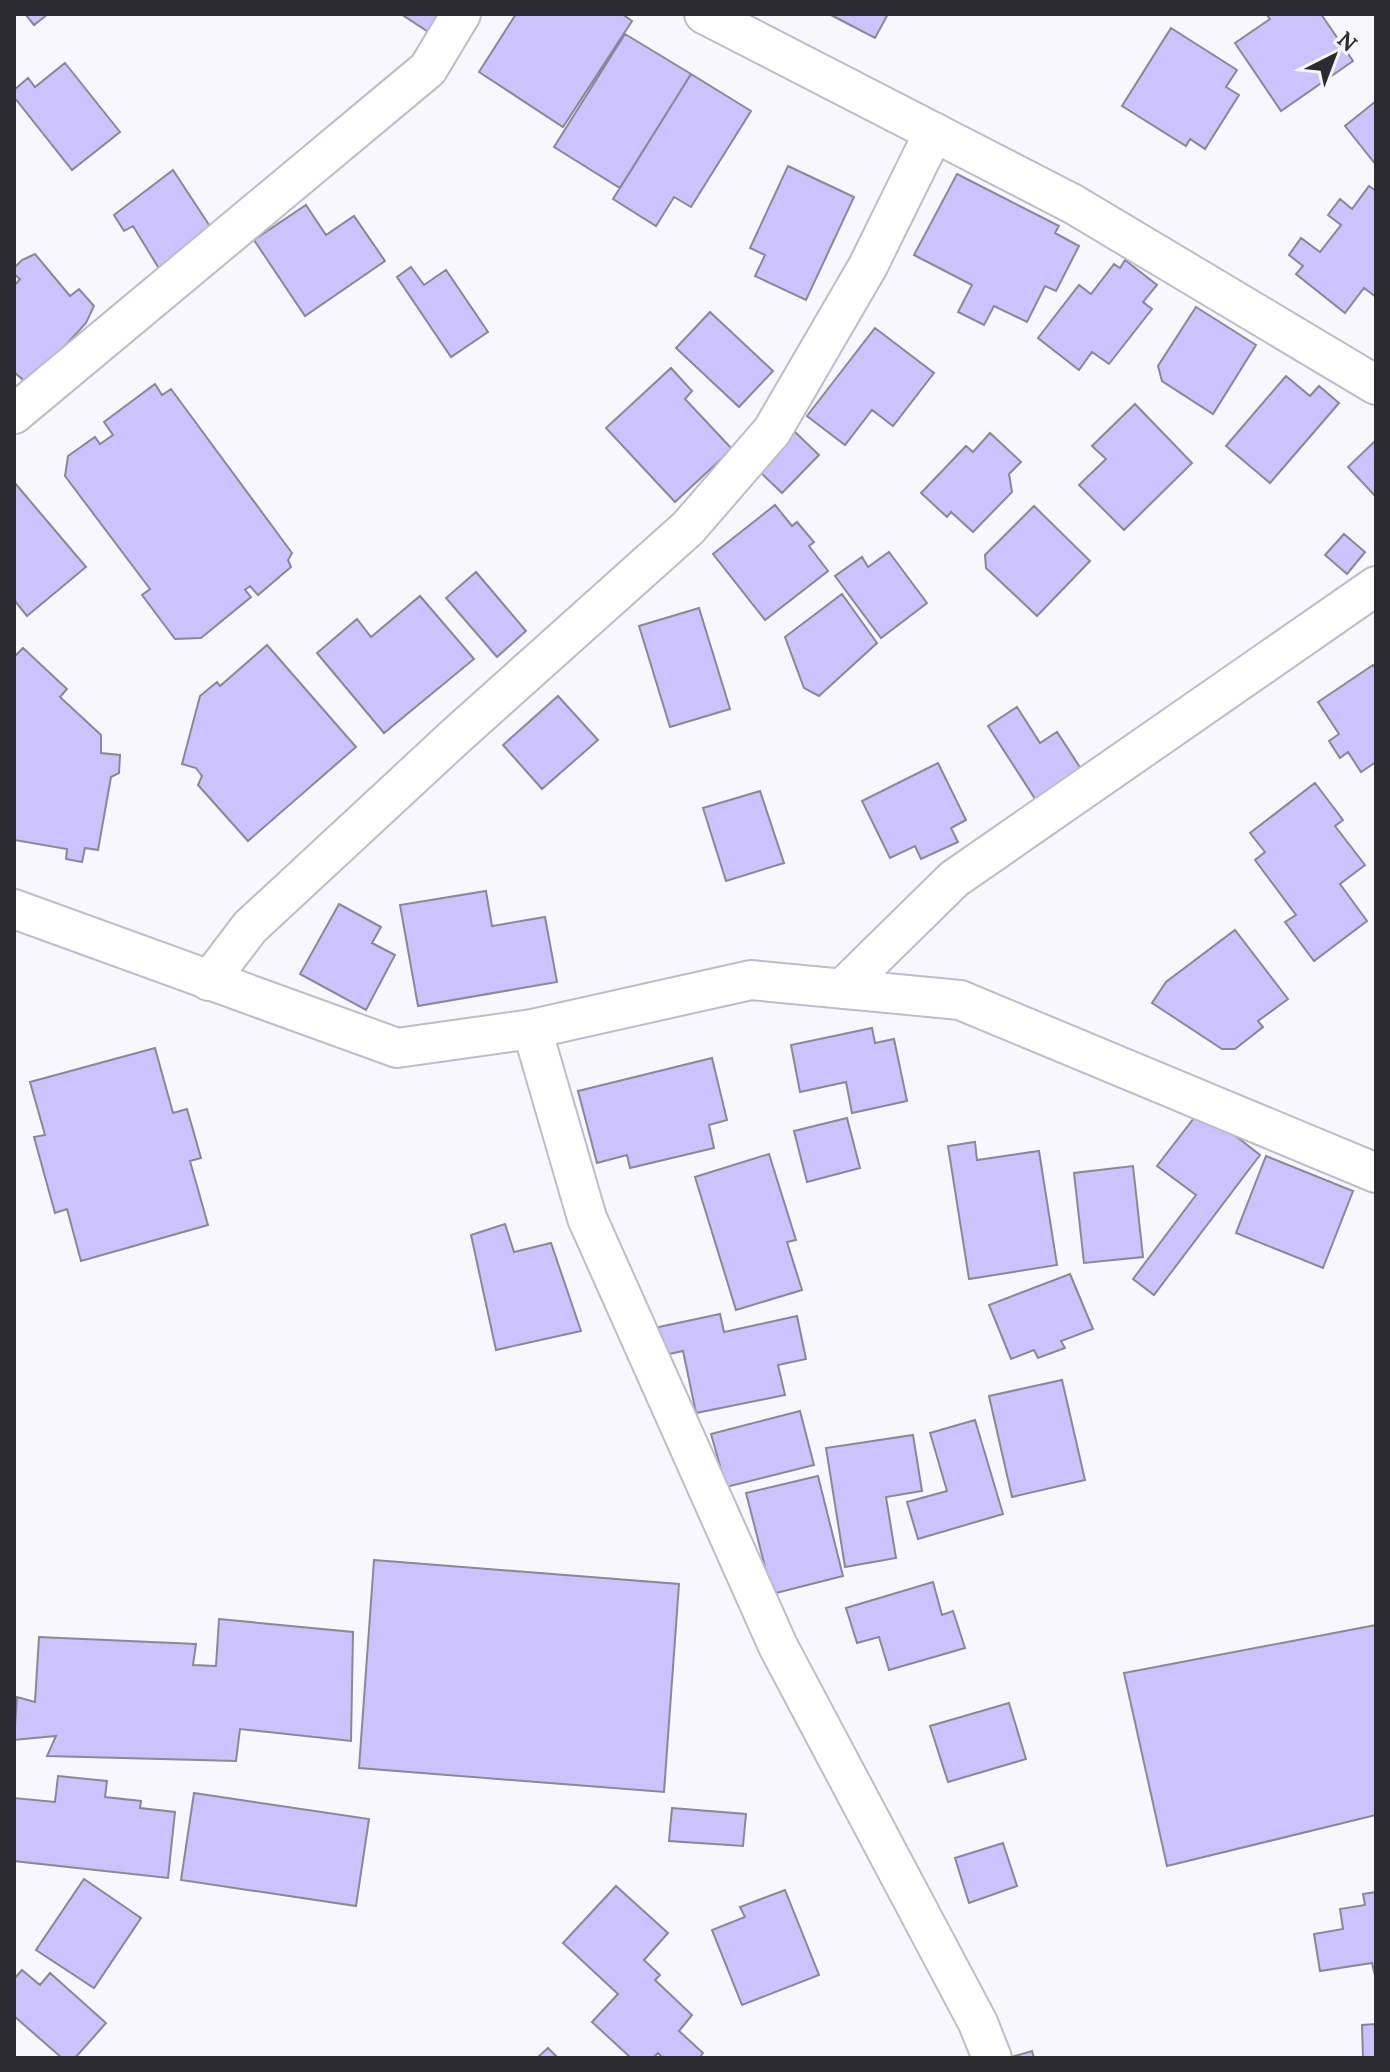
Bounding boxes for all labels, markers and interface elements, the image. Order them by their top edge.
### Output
north arrow [1294,16,1374,96]
text: N [1332,25,1363,57]

